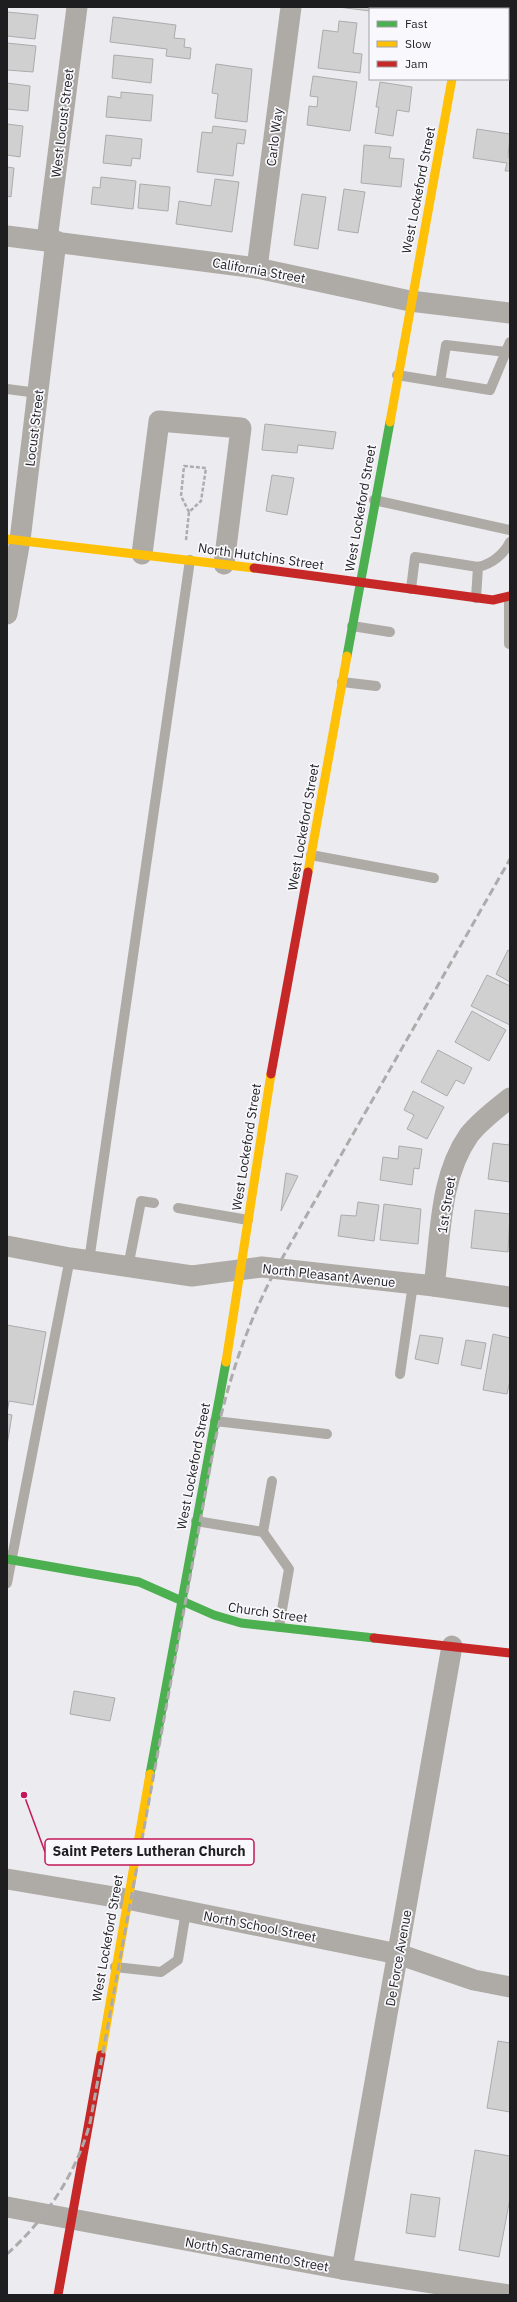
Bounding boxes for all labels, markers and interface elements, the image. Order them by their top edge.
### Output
legend [369,8,509,80]
text: Fast [405,16,428,31]
text: Slow [405,36,431,51]
text: Jam [405,56,428,71]
street label: West Locust Street [47,68,78,178]
street label: Carlo Way [262,106,287,167]
street label: West Lockeford Street [398,125,439,255]
street label: California Street [211,254,307,287]
street label: Locust Street [21,389,48,467]
street label: West Lockeford Street [341,443,380,573]
street label: North Hutchins Street [197,539,325,574]
street label: West Lockeford Street [284,762,323,892]
street label: West Lockeford Street [228,1082,265,1212]
street label: 1st Street [434,1175,459,1235]
street label: North Pleasant Avenue [262,1260,396,1291]
street label: West Lockeford Street [173,1401,214,1531]
street label: Church Street [227,1598,309,1626]
callout: Saint Peters Lutheran Church [45,1839,254,1865]
text: Saint Peters Lutheran Church [53,1842,246,1860]
street label: West Lockeford Street [88,1873,127,2003]
street label: North School Street [202,1907,318,1946]
street label: De Force Avenue [382,1908,415,2008]
street label: North Sacramento Street [184,2233,330,2275]

